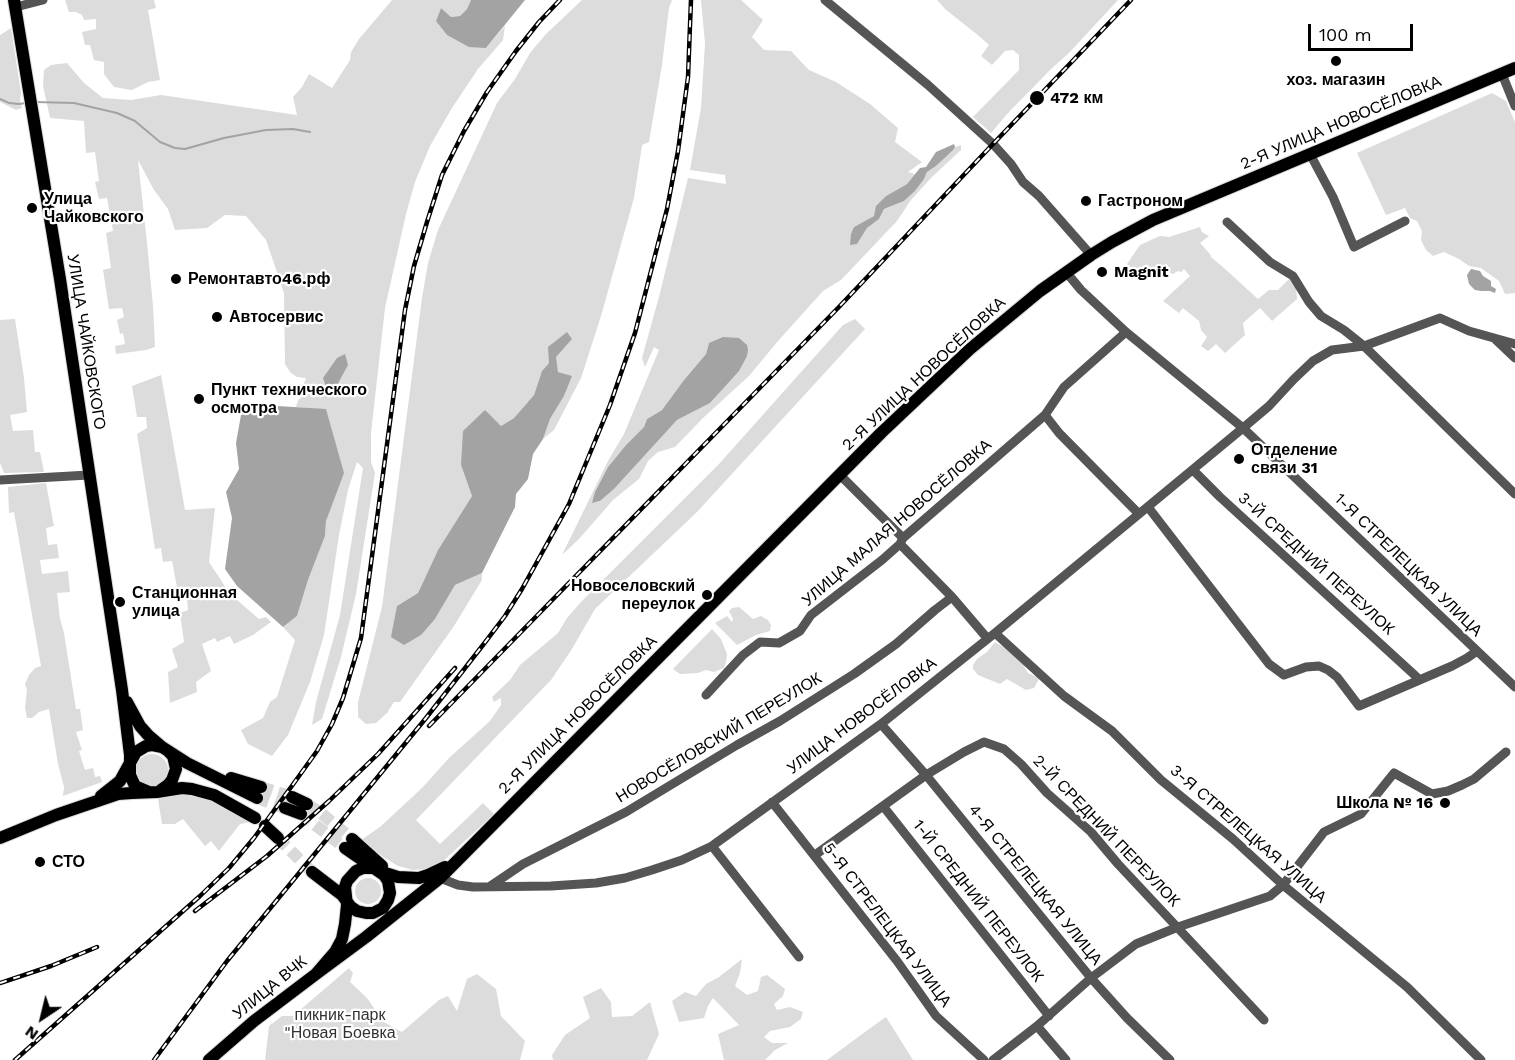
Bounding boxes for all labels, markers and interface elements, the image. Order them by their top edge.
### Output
scale bar [1311,12,1416,50]
text: 100 m [1319,24,1372,45]
marker: хоз. магазин [1329,54,1343,68]
place label: хоз. магазин [1287,70,1385,90]
street label: 2-Я УЛИЦА НОВОСЁЛОВКА [1238,72,1444,174]
place label: 472 км [1050,88,1103,108]
marker: 472 км [1028,89,1046,107]
place label: Улица Чайковского [44,189,144,227]
place label: Гастроном [1098,191,1183,211]
marker: Гастроном [1079,194,1093,208]
marker: Улица Чайковского [25,201,39,215]
street label: УЛИЦА ЧАЙКОВСКОГО [63,253,109,431]
place label: Magnit [1114,262,1168,282]
marker: Magnit [1095,265,1109,279]
place label: Ремонтавто46.рф [188,269,330,289]
marker: Ремонтавто46.рф [169,272,183,286]
street label: 2-Я УЛИЦА НОВОСЁЛОВКА [838,293,1010,455]
place label: Автосервис [229,307,324,327]
marker: Автосервис [210,310,224,324]
place label: Пункт технического осмотра [211,380,367,418]
marker: Пункт технического осмотра [192,392,206,406]
street label: УЛИЦА МАЛАЯ НОВОСЁЛОВКА [798,436,996,610]
place label: Отделение связи 31 [1251,440,1337,478]
marker: Отделение связи 31 [1232,452,1246,466]
street label: 3-Й СРЕДНИЙ ПЕРЕУЛОК [1234,489,1398,639]
street label: 1-Я СТРЕЛЕЦКАЯ УЛИЦА [1330,489,1486,641]
place label: Новоселовский переулок [571,576,695,614]
place label: Станционная улица [132,583,237,621]
marker: Новоселовский переулок [700,588,714,602]
marker: Станционная улица [113,595,127,609]
street label: 2-Я УЛИЦА НОВОСЁЛОВКА [495,632,661,798]
street label: УЛИЦА НОВОСЁЛОВКА [784,654,940,778]
street label: НОВОСЁЛОВСКИЙ ПЕРЕУЛОК [613,669,825,807]
street label: 2-Й СРЕДНИЙ ПЕРЕУЛОК [1028,751,1184,911]
street label: 3-Я СТРЕЛЕЦКАЯ УЛИЦА [1166,761,1330,907]
place label: Школа № 16 [1336,793,1433,813]
marker: Школа № 16 [1438,796,1452,810]
street label: 4-Я СТРЕЛЕЦКАЯ УЛИЦА [964,801,1106,969]
street label: 1-Й СРЕДНИЙ ПЕРЕУЛОК [909,816,1047,986]
street label: 5-Я СТРЕЛЕЦКАЯ УЛИЦА [819,839,955,1011]
place label: СТО [52,852,85,872]
marker: СТО [33,855,47,869]
street label: УЛИЦА ВЧК [229,952,311,1024]
north arrow [12,988,72,1048]
park label: пикник-парк "Новая Боевка [284,1005,396,1043]
text: N [21,1022,42,1044]

